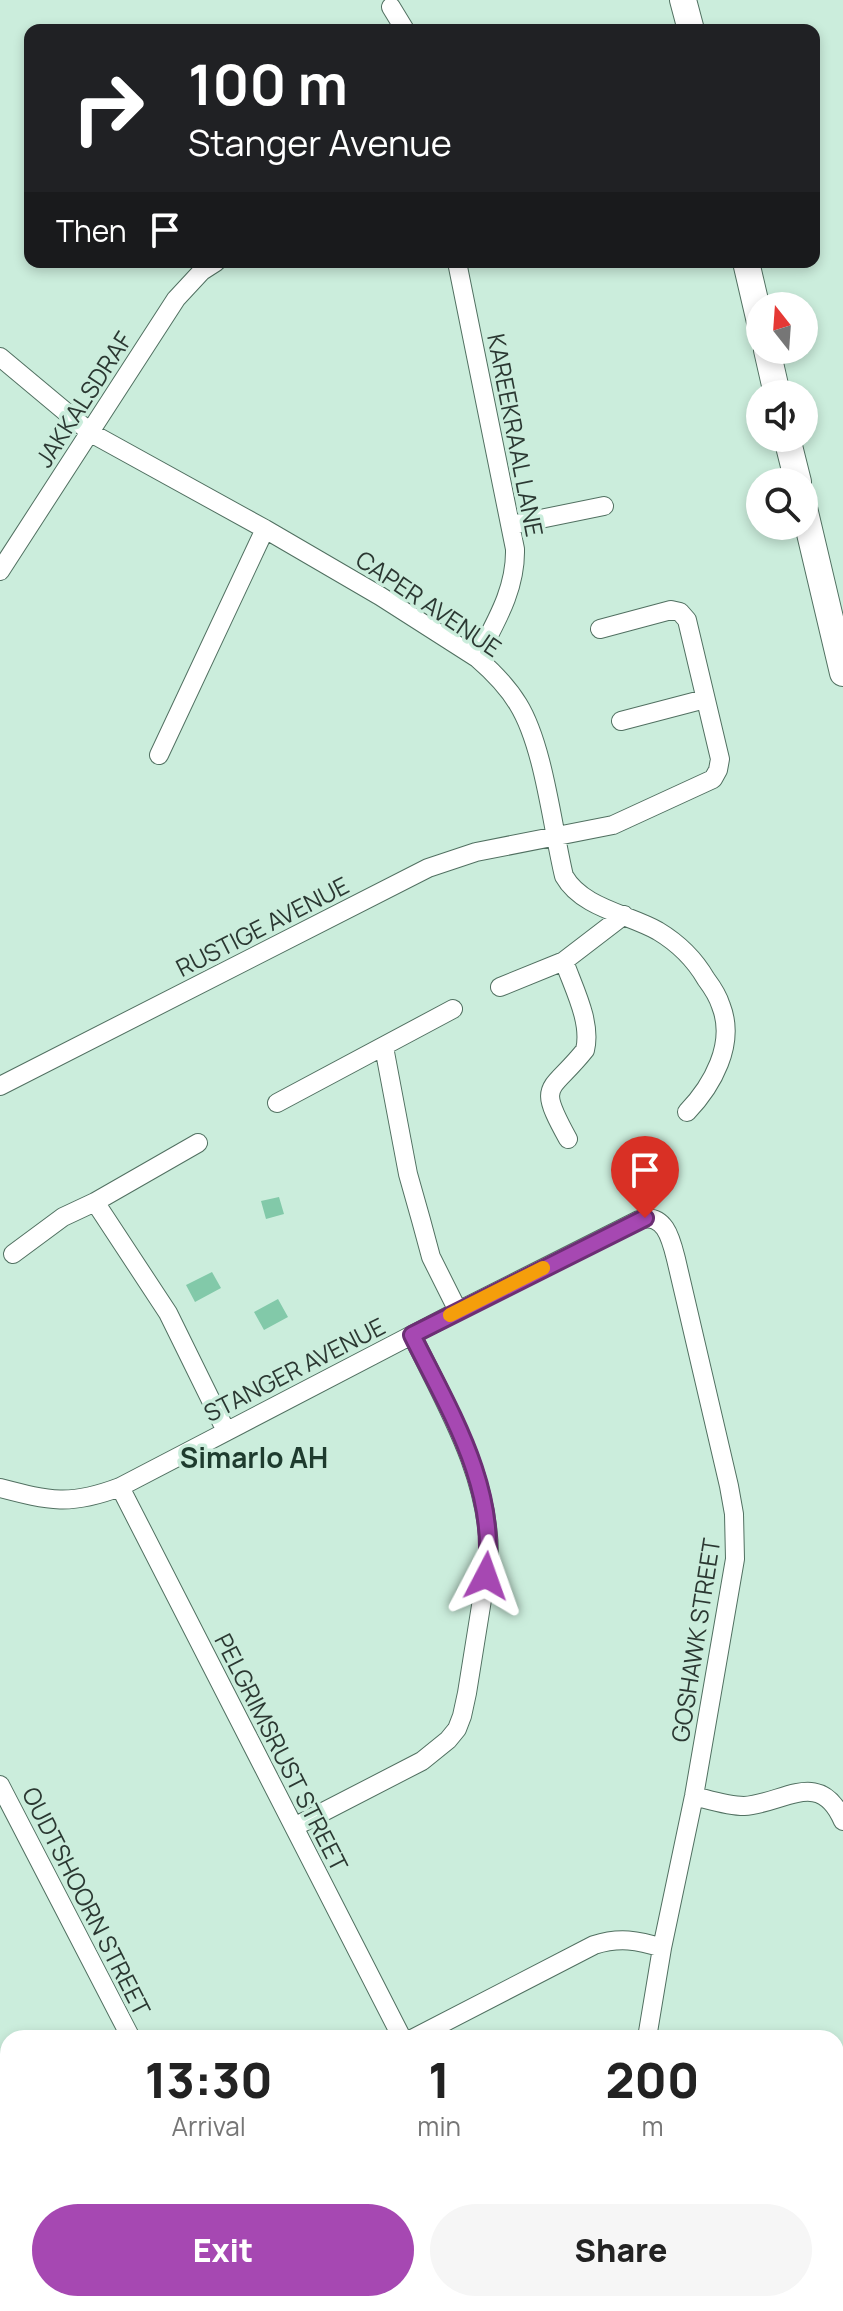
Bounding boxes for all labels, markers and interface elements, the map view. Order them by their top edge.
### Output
text: 100 m [188,45,348,122]
icon: right [56,56,160,160]
text: Stanger Avenue [188,118,452,167]
icon: arrive [143,208,187,252]
text: Then [56,210,127,251]
north arrow [746,292,818,364]
map controls [746,292,818,540]
street label: JAKKALSDRAF [27,325,139,473]
street label: KAREEKRAAL LANE [480,331,552,539]
button: sound [746,380,818,452]
button: search [746,468,818,540]
street label: CAPER AVENUE [350,542,508,664]
street label: RUSTIGE AVENUE [170,868,354,984]
pin [611,1136,679,1218]
icon: arrive [623,1148,667,1192]
street label: STANGER AVENUE [198,1309,390,1429]
district label: Simarlo AH [180,1438,328,1476]
position arrow [444,1534,528,1618]
street label: GOSHAWK STREET [663,1535,728,1744]
street label: PELGRIMSRUST STREET [208,1627,357,1877]
street label: OUDTSHOORN STREET [15,1781,159,2022]
text: 13:30 [145,2047,273,2112]
text: 1 [428,2047,450,2112]
text: 200 [606,2047,699,2112]
text: Arrival [172,2108,246,2144]
text: min [417,2108,461,2144]
text: m [641,2108,663,2144]
button: Exit [32,2204,414,2296]
button: Share [430,2204,812,2296]

